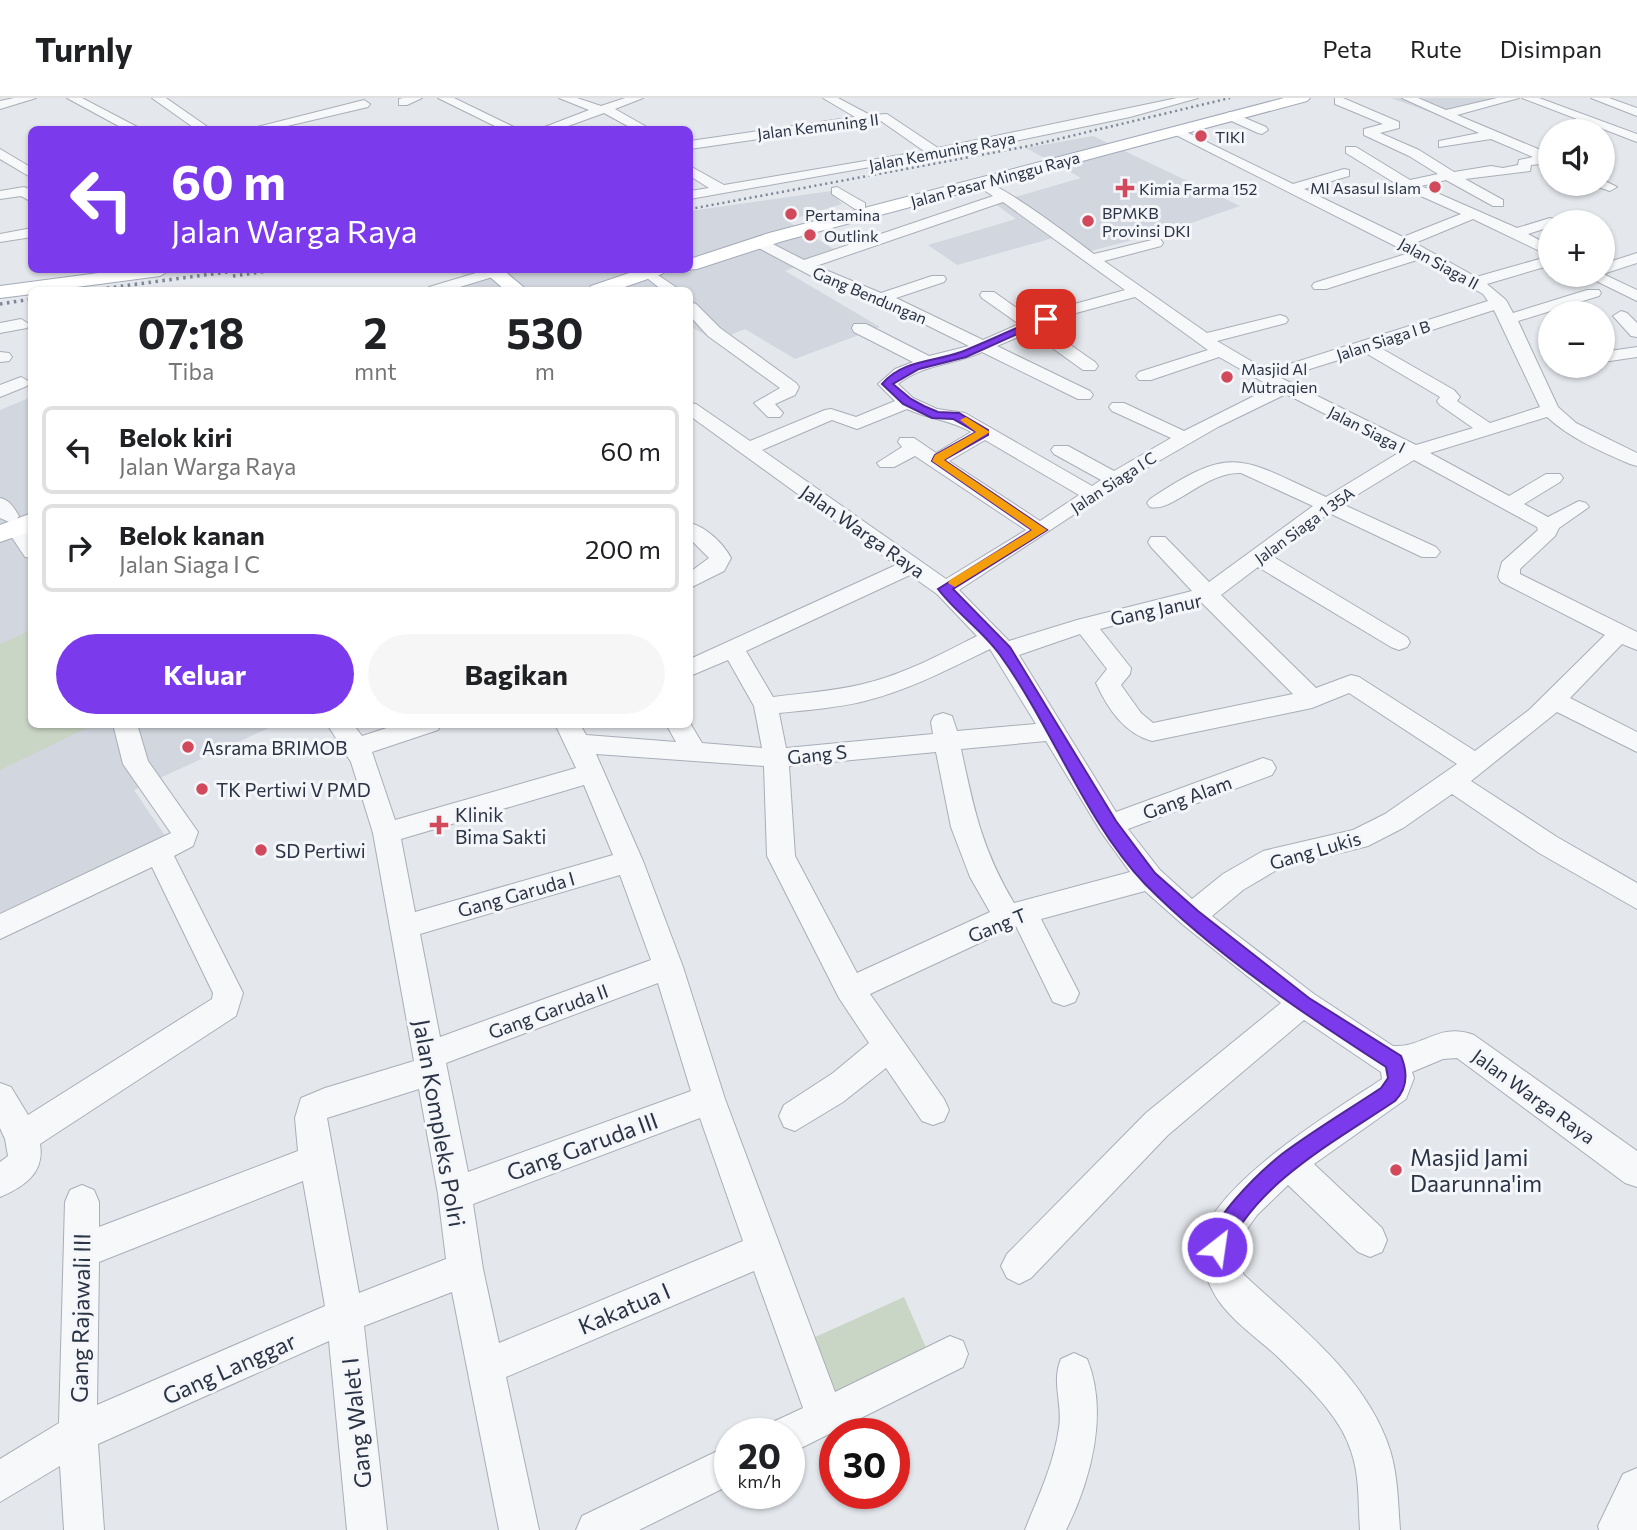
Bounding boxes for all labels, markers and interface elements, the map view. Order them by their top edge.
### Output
text: Turnly [35,28,133,69]
text: Peta [1322,34,1372,63]
text: Rute [1410,34,1462,63]
text: Disimpan [1500,34,1602,63]
street label: Jalan Kemuning II [756,109,880,143]
map controls [1538,119,1615,378]
button: sound [1538,119,1615,196]
street label: Jalan Kemuning Raya [867,127,1017,175]
place label: TIKI [1215,127,1245,146]
marker: TIKI [1193,128,1209,144]
street label: Jalan Pasar Minggu Raya [908,147,1082,211]
text: 60 m [171,150,286,210]
icon: left [56,154,147,245]
place label: MI Asasul Islam [1310,178,1421,197]
place label: Kimia Farma 152 [1139,179,1257,198]
marker: MI Asasul Islam [1427,179,1443,195]
marker: Kimia Farma 152 [1117,180,1133,196]
place label: BPMKB Provinsi DKI [1102,203,1190,240]
place label: Pertamina [805,205,880,224]
marker: Pertamina [783,206,799,222]
text: Jalan Warga Raya [171,210,418,250]
button: + [1538,210,1615,287]
marker: BPMKB Provinsi DKI [1080,213,1096,229]
place label: Outlink [824,226,879,245]
marker: Outlink [802,227,818,243]
street label: Jalan Siaga II [1396,233,1482,293]
street label: Gang Bendungan [810,262,930,328]
pin [1016,289,1076,349]
icon: arrive [1027,300,1065,338]
button: − [1538,301,1615,378]
text: 07:18 [138,306,244,358]
text: 2 [363,306,387,358]
text: 530 [506,306,583,358]
street label: Jalan Siaga I B [1334,316,1432,364]
text: Tiba [168,357,214,385]
text: mnt [354,357,397,385]
text: m [535,357,555,385]
place label: Masjid Al Mutraqien [1241,359,1317,396]
marker: Masjid Al Mutraqien [1219,369,1235,385]
street label: Jalan Siaga I [1325,401,1409,457]
text: Belok kiri [119,421,233,452]
icon: left [60,431,98,469]
text: 60 m [601,435,661,466]
street label: Jalan Siaga I C [1067,447,1159,517]
text: Jalan Warga Raya [119,452,296,480]
street label: Jalan Warga Raya [796,480,930,582]
street label: Jalan Siaga 1 35A [1251,483,1357,567]
text: Belok kanan [119,519,265,550]
icon: right [60,529,98,567]
text: 200 m [585,533,661,564]
text: Jalan Siaga I C [119,550,260,578]
street label: Gang Janur [1108,588,1204,630]
button: Keluar [56,634,354,714]
button: Bagikan [368,634,665,714]
place label: Asrama BRIMOB [202,736,347,759]
marker: Asrama BRIMOB [180,739,196,755]
street label: Gang S [786,739,848,769]
street label: Gang Alam [1139,770,1235,824]
place label: TK Pertiwi V PMD [216,778,371,801]
marker: TK Pertiwi V PMD [194,781,210,797]
place label: Klinik Bima Sakti [455,803,546,848]
marker: Klinik Bima Sakti [429,815,449,835]
street label: Gang Lukis [1267,826,1363,874]
place label: SD Pertiwi [275,839,366,862]
marker: SD Pertiwi [253,842,269,858]
street label: Gang Garuda I [455,866,577,922]
street label: Gang T [964,903,1030,947]
street label: Gang Garuda II [485,979,611,1043]
street label: Jalan Kompleks Polri [408,1017,472,1229]
street label: Jalan Warga Raya [1468,1044,1600,1148]
street label: Gang Garuda III [503,1106,661,1186]
place label: Masjid Jami Daarunna'im [1410,1143,1542,1197]
marker: Masjid Jami Daarunna'im [1388,1162,1404,1178]
position arrow [1180,1210,1254,1284]
street label: Gang Rajawali III [65,1233,95,1403]
street label: Kakatua I [574,1276,674,1340]
street label: Gang Langgar [158,1326,300,1410]
street label: Gang Walet I [335,1356,377,1490]
speed limit sign: 30 [819,1418,910,1509]
text: 20 [738,1433,781,1476]
text: km/h [738,1470,781,1492]

